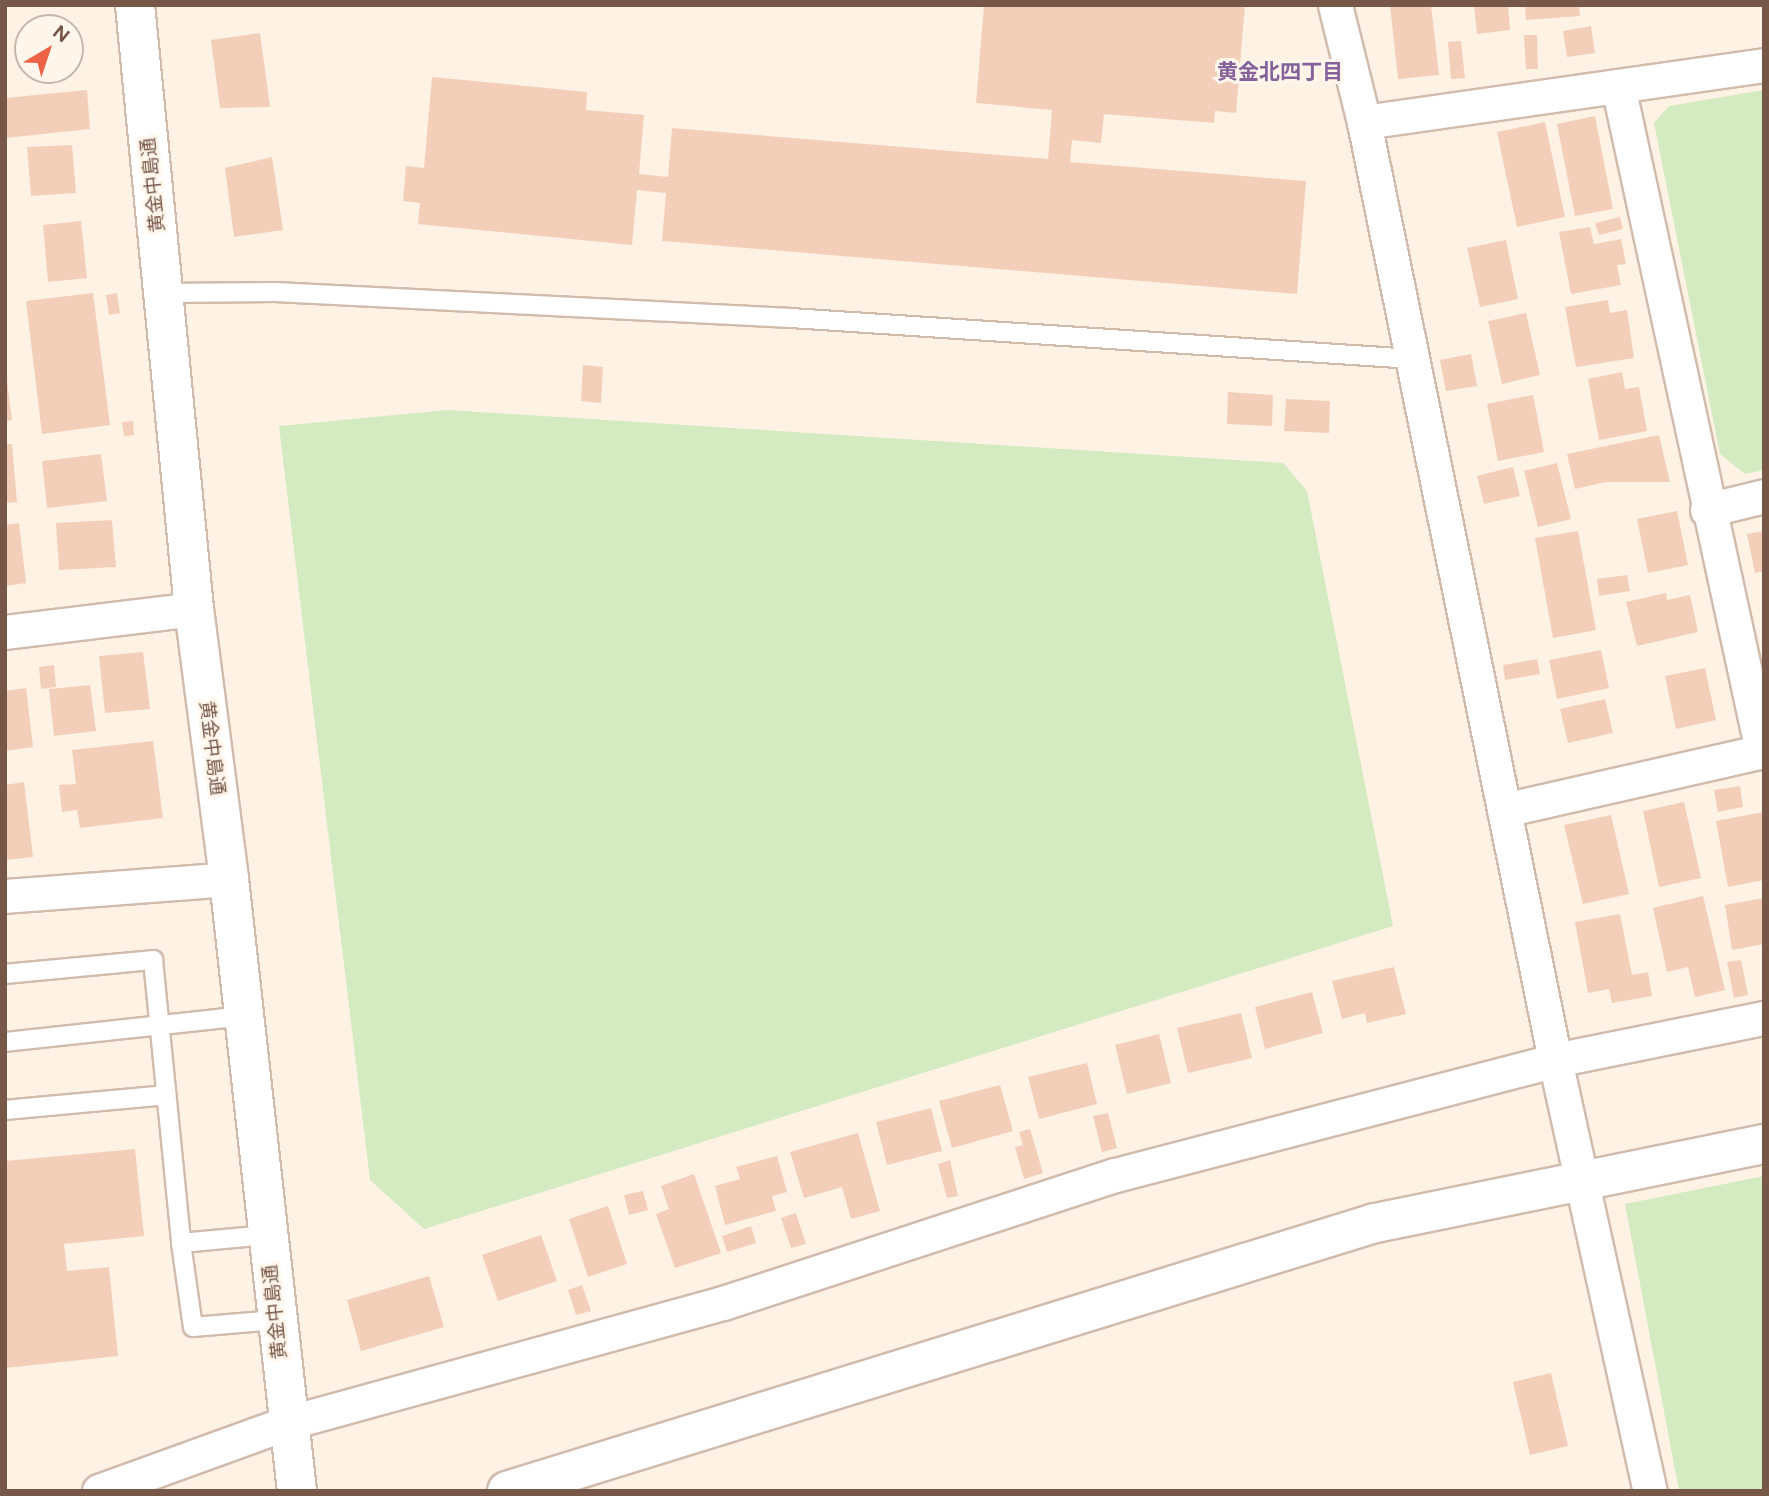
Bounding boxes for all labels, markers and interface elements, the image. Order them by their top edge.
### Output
north arrow [14,14,84,84]
text: N [48,20,74,47]
district label: 黄金北四丁目 [1217,59,1343,85]
street label: 黄金中島通 [137,137,169,233]
street label: 黄金中島通 [195,699,229,797]
street label: 黄金中島通 [259,1264,291,1360]

